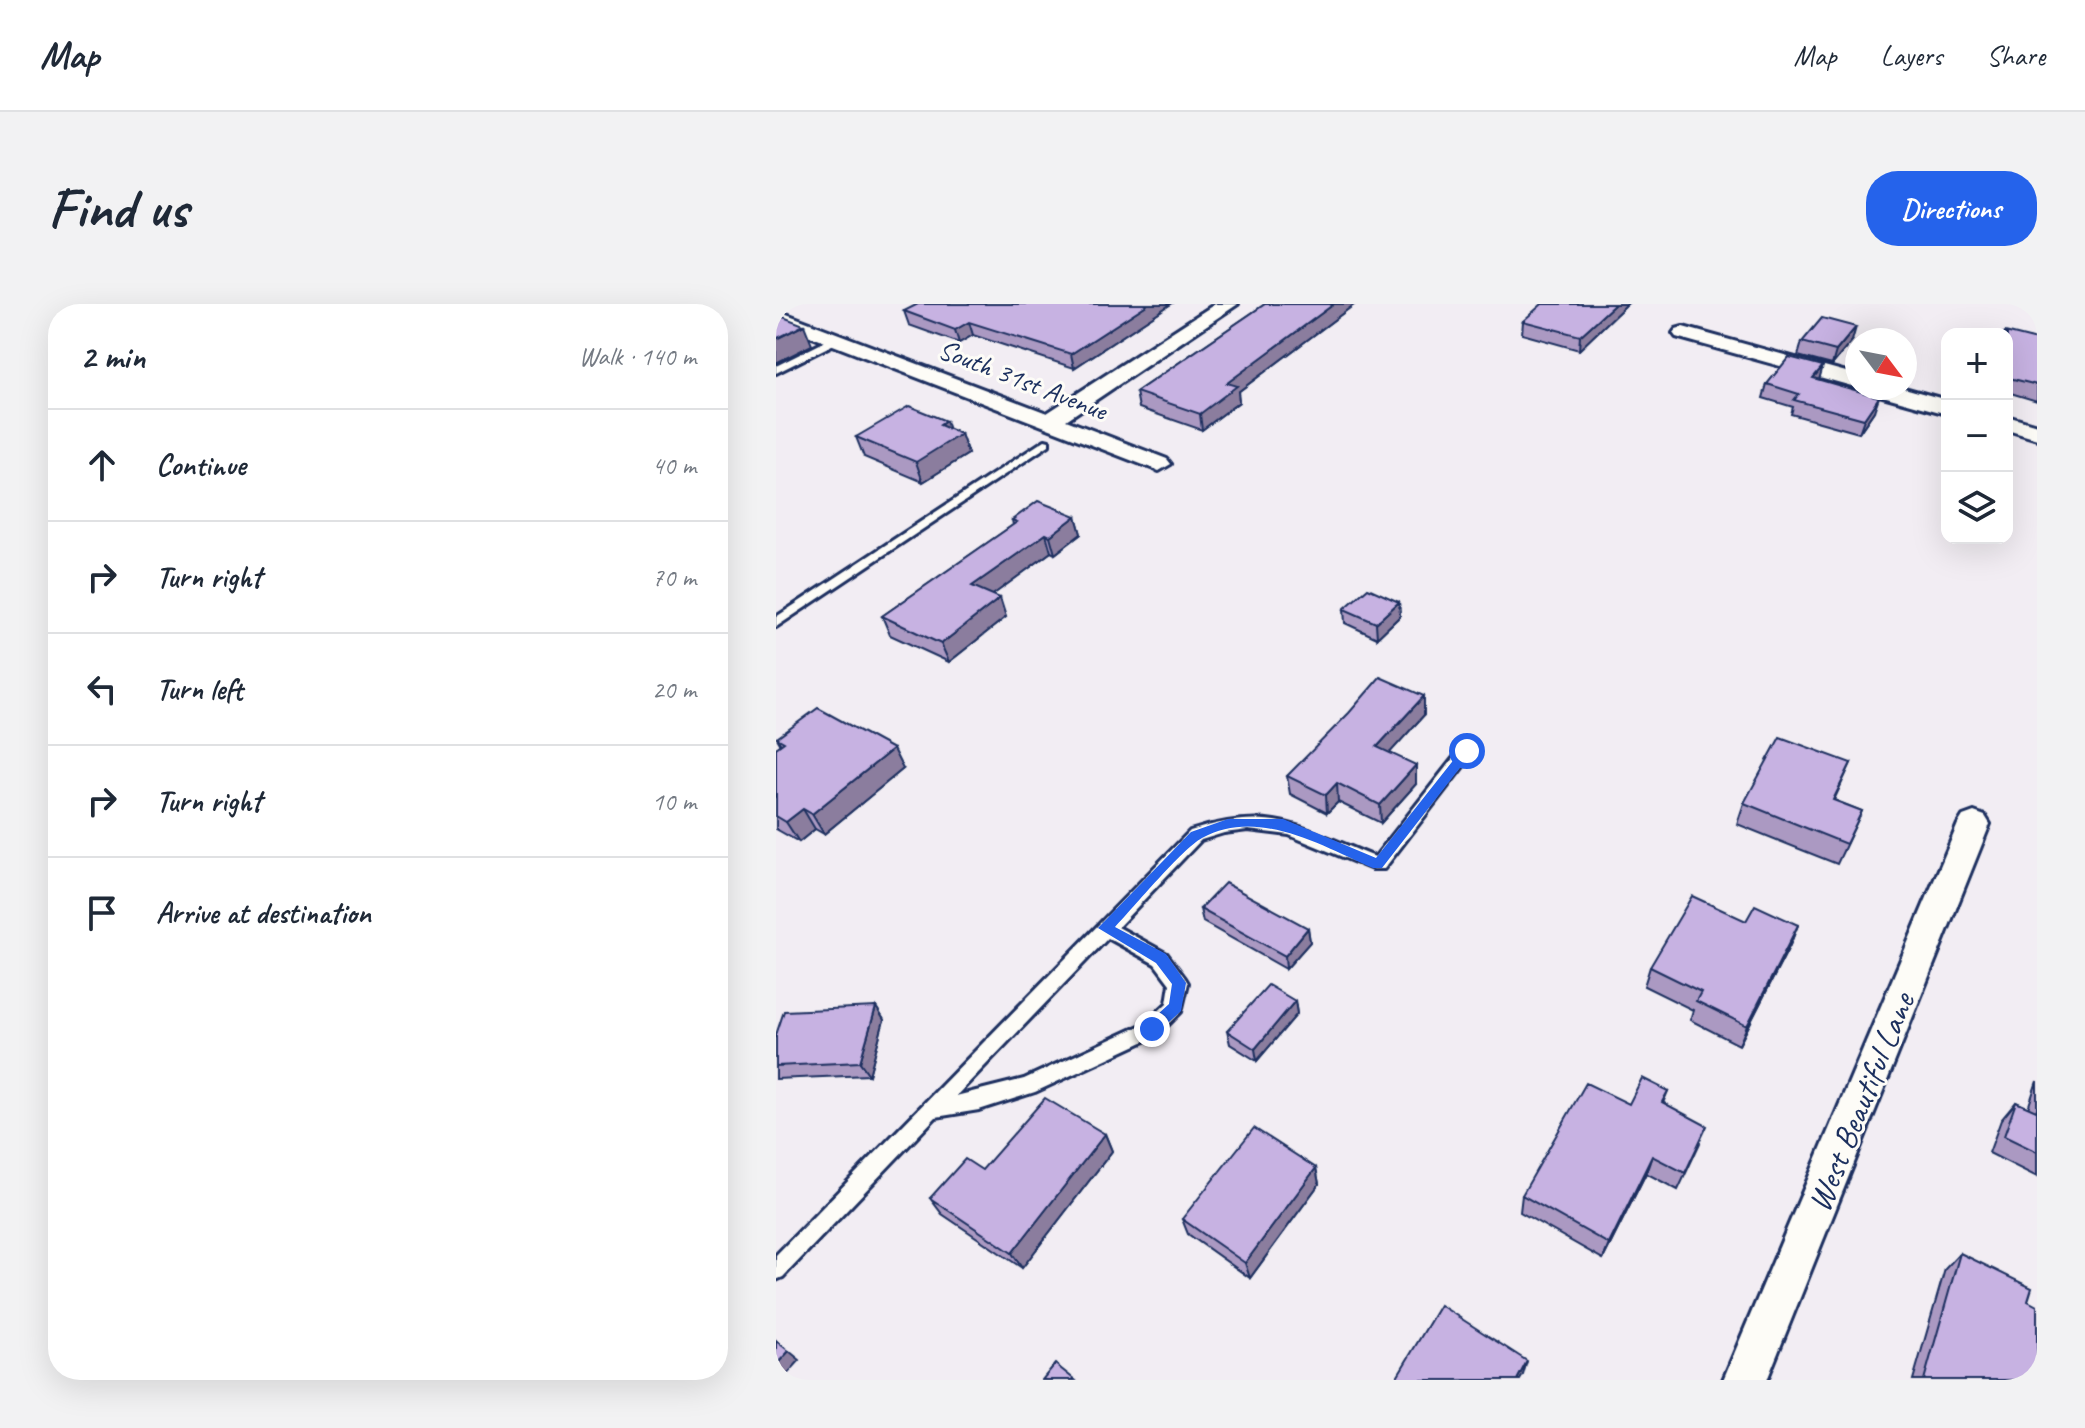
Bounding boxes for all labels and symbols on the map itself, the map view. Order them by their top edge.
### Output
north arrow [1845,328,1917,400]
street label: South 31st Avenue [934,331,1114,428]
route start [1449,733,1485,769]
street label: West Beautiful Lane [1797,985,1925,1218]
route end [1134,1011,1170,1047]

